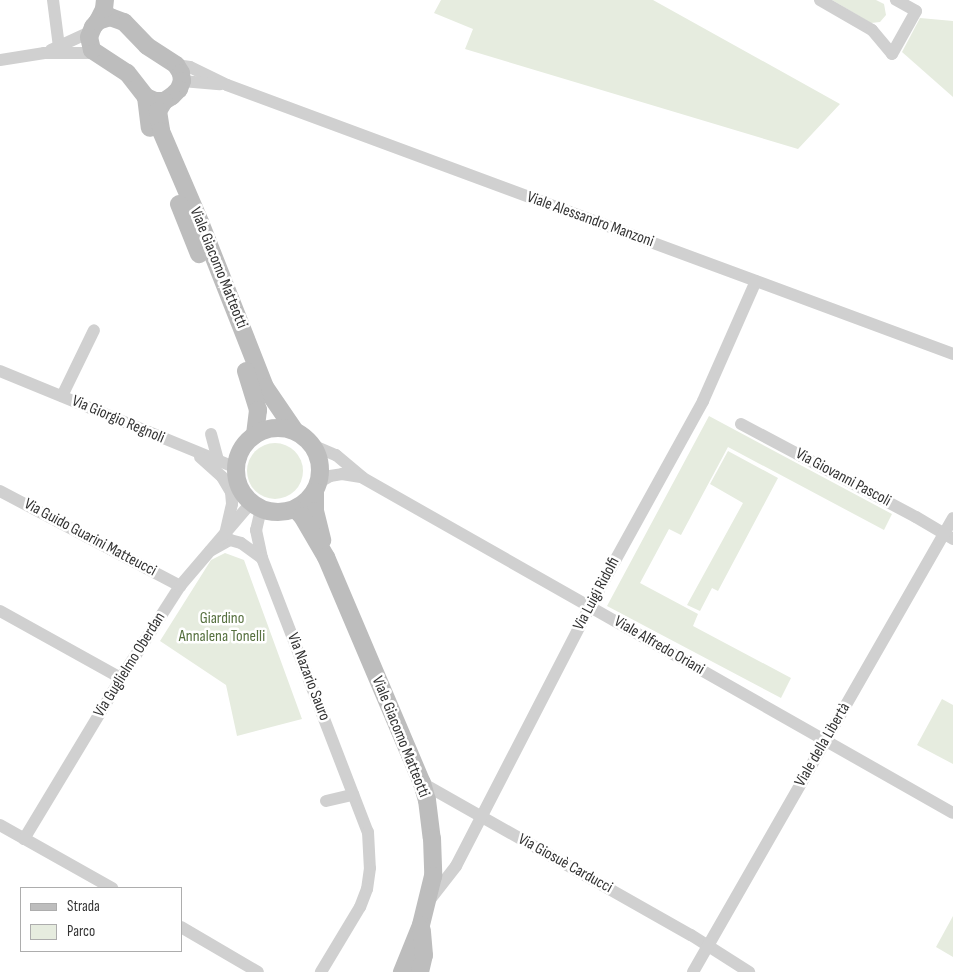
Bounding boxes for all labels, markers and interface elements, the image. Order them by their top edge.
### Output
street label: Viale Alessandro Manzoni [524,188,656,252]
street label: Viale Giacomo Matteotti [185,205,251,331]
street label: Via Giorgio Regnoli [69,392,167,448]
street label: Via Giovanni Pascoli [792,445,894,511]
street label: Via Guido Guarini Matteucci [20,495,160,581]
street label: Via Luigi Ridolfi [570,554,624,634]
street label: Via Guglielmo Oberdan [90,609,170,721]
park label: Giardino Annalena Tonelli [179,609,265,647]
street label: Viale Alfredo Oriani [610,612,708,680]
street label: Via Nazario Sauro [282,630,334,724]
street label: Viale Giacomo Matteotti [367,674,433,800]
street label: Viale della Libertà [791,700,855,790]
street label: Via Giosuè Carducci [514,830,616,898]
legend [20,887,182,952]
text: Strada [67,897,100,916]
text: Parco [67,922,95,941]

